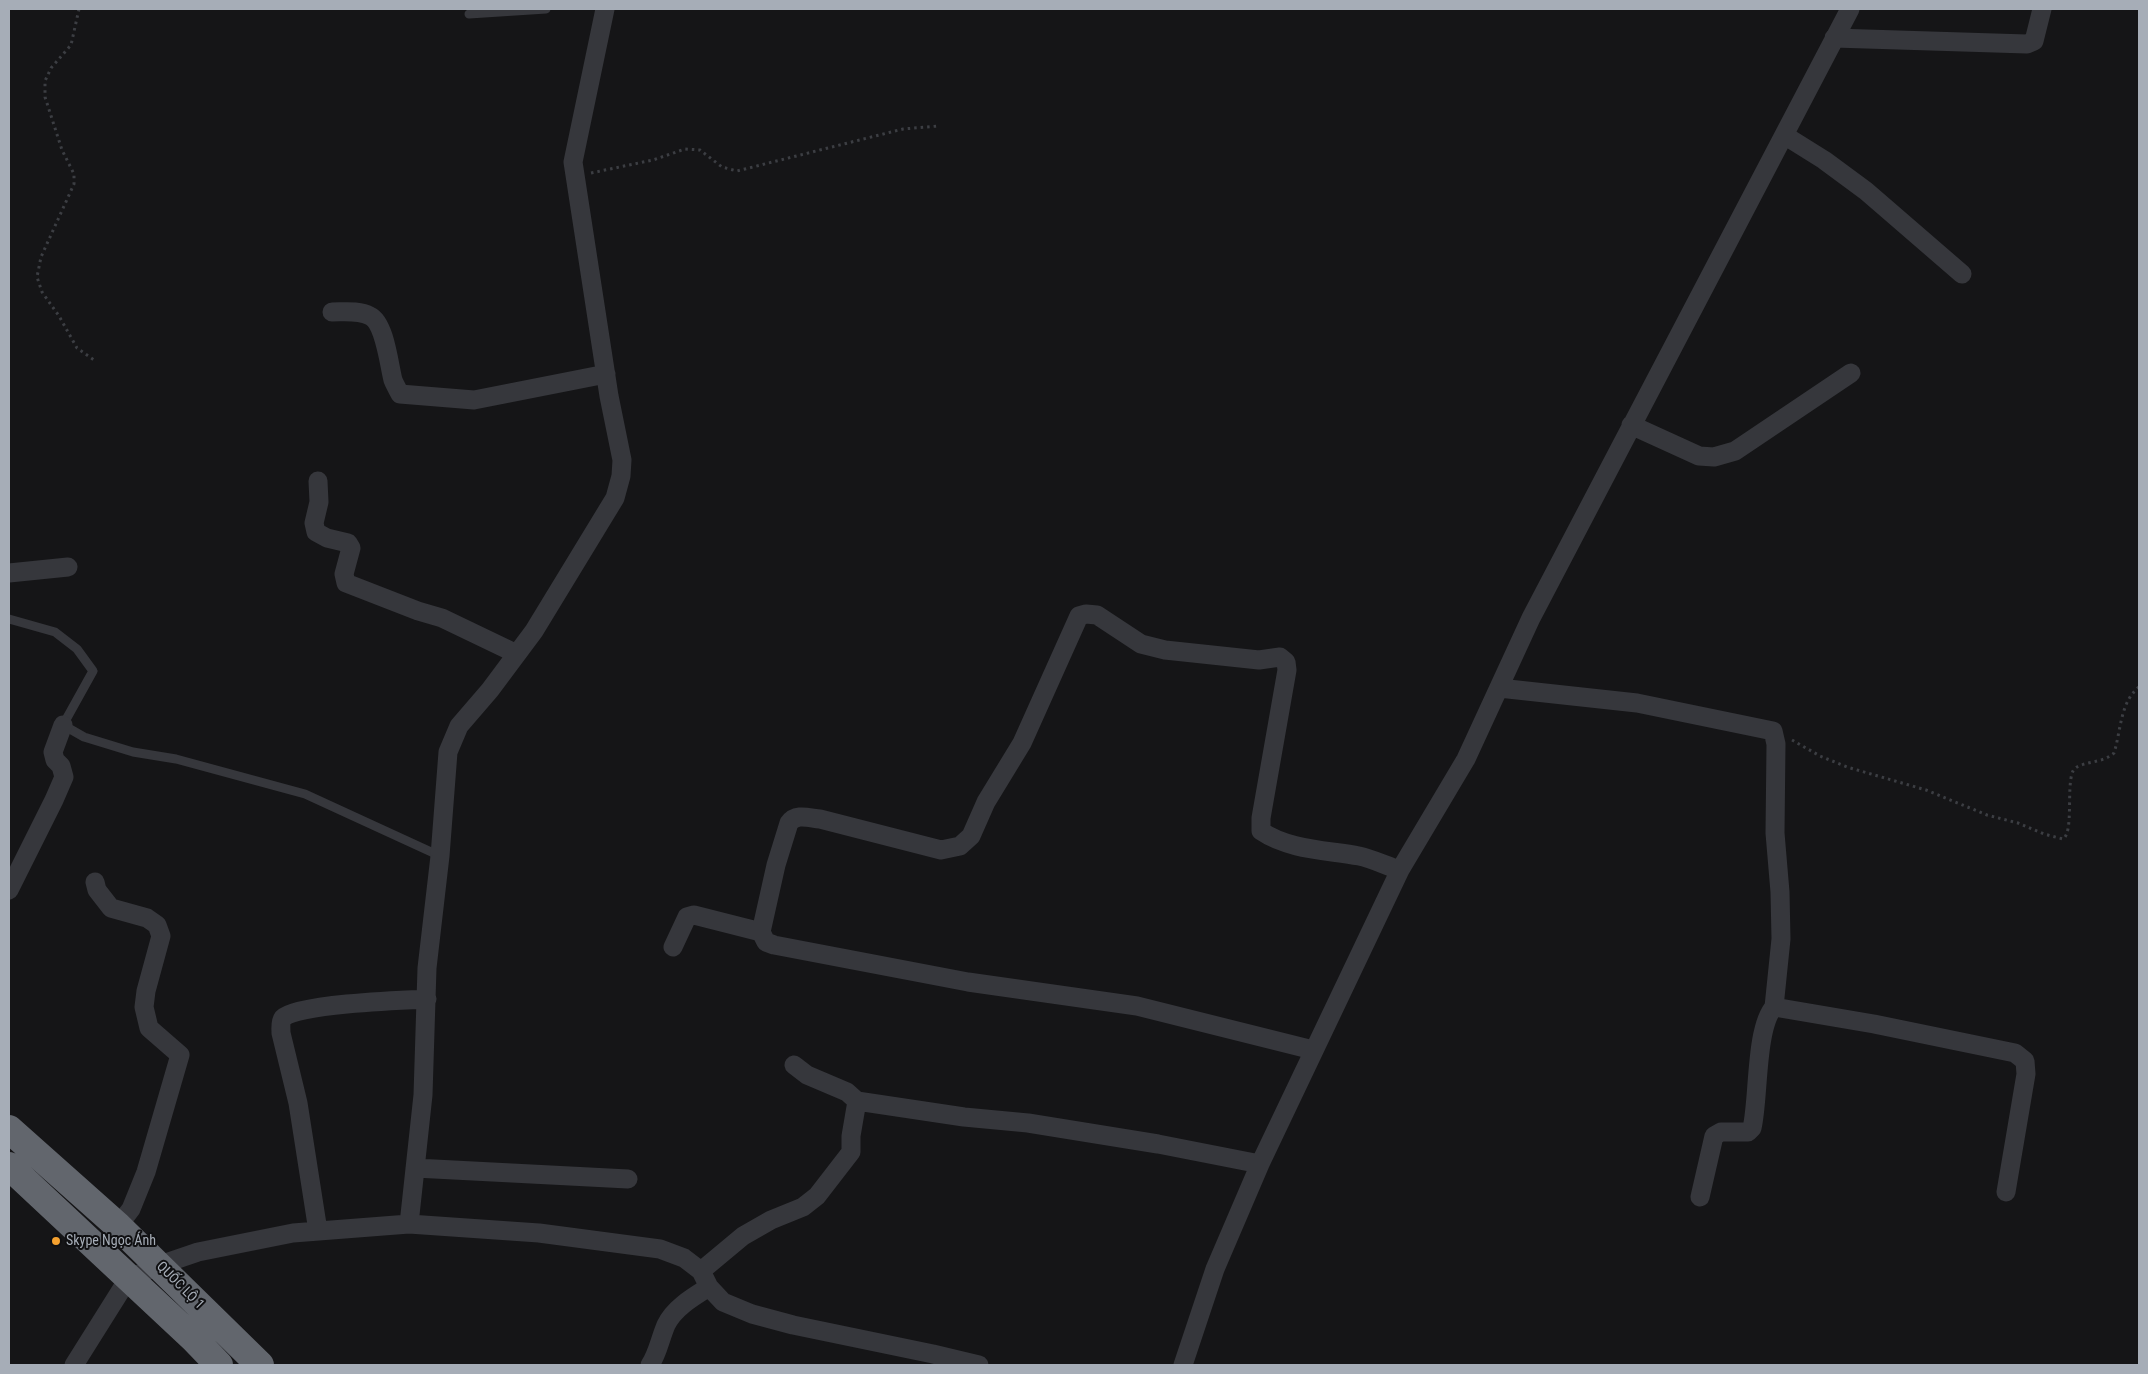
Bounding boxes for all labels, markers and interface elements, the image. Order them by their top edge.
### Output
place label: Skype Ngọc Ánh [66,1233,156,1249]
marker: Skype Ngọc Ánh [50,1235,62,1247]
street label: QUỐC LỘ 1 [153,1259,207,1313]

